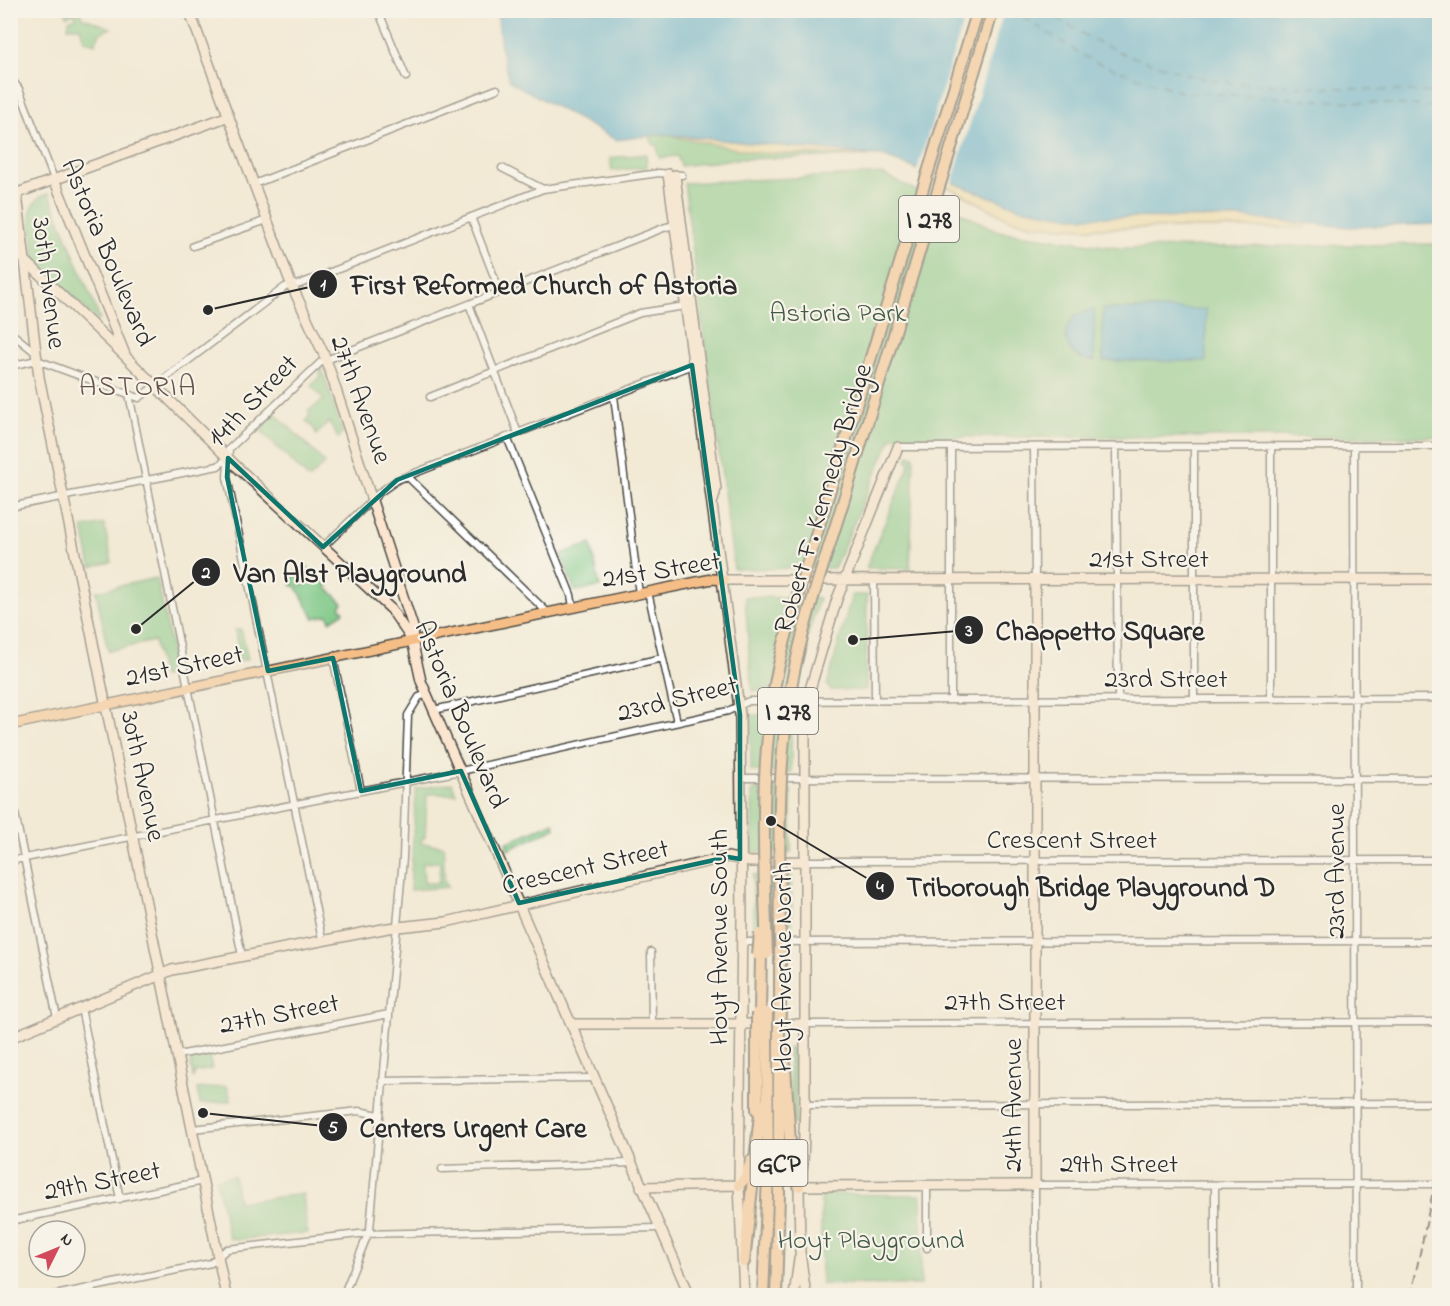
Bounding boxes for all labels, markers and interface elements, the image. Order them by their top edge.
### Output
street label: Astoria Boulevard [50,153,164,353]
road number: I 278 [899,196,959,242]
street label: 30th Avenue [20,215,75,352]
callout: First Reformed Church of Astoria [308,261,749,307]
text: First Reformed Church of Astoria [349,267,738,308]
text: 1 [320,273,326,299]
park label: Astoria Park [770,295,907,334]
street label: 27th Avenue [318,330,401,470]
street label: 14th Street [199,346,308,457]
street label: Robert F. Kennedy Bridge [765,358,884,638]
district label: ASTORIA [79,368,197,409]
street label: 21st Street [1089,541,1209,580]
street label: 21st Street [599,543,724,600]
callout: Van Alst Playground [191,549,478,595]
text: Van Alst Playground [233,555,467,597]
text: 2 [201,561,211,587]
callout: Chappetto Square [954,607,1217,653]
text: Chappetto Square [995,613,1206,654]
street label: Astoria Boulevard [403,615,517,815]
text: 3 [964,619,973,645]
street label: 21st Street [122,636,247,699]
street label: 23rd Street [1105,661,1227,700]
street label: 23rd Street [613,667,742,734]
road number: I 278 [758,688,818,734]
street label: 30th Avenue [109,708,175,846]
street label: 23rd Avenue [1318,802,1357,939]
street label: Crescent Street [987,822,1157,861]
street label: Hoyt Avenue South [701,829,740,1045]
street label: Crescent Street [498,830,673,907]
street label: Hoyt Avenue North [765,862,804,1072]
callout: Triborough Bridge Playground D [865,863,1288,909]
text: Triborough Bridge Playground D [906,869,1276,911]
text: 4 [876,875,884,901]
street label: 27th Street [944,984,1066,1023]
street label: 27th Street [216,985,343,1046]
street label: 24th Avenue [995,1037,1034,1172]
callout: Centers Urgent Care [318,1104,599,1150]
text: Centers Urgent Care [359,1110,588,1152]
text: 5 [328,1116,339,1142]
road number: GCP [750,1140,808,1186]
street label: 29th Street [1060,1146,1178,1185]
street label: 29th Street [41,1152,164,1213]
north arrow [27,1219,87,1279]
park label: Hoyt Playground [777,1222,965,1261]
text: N [54,1228,79,1252]

